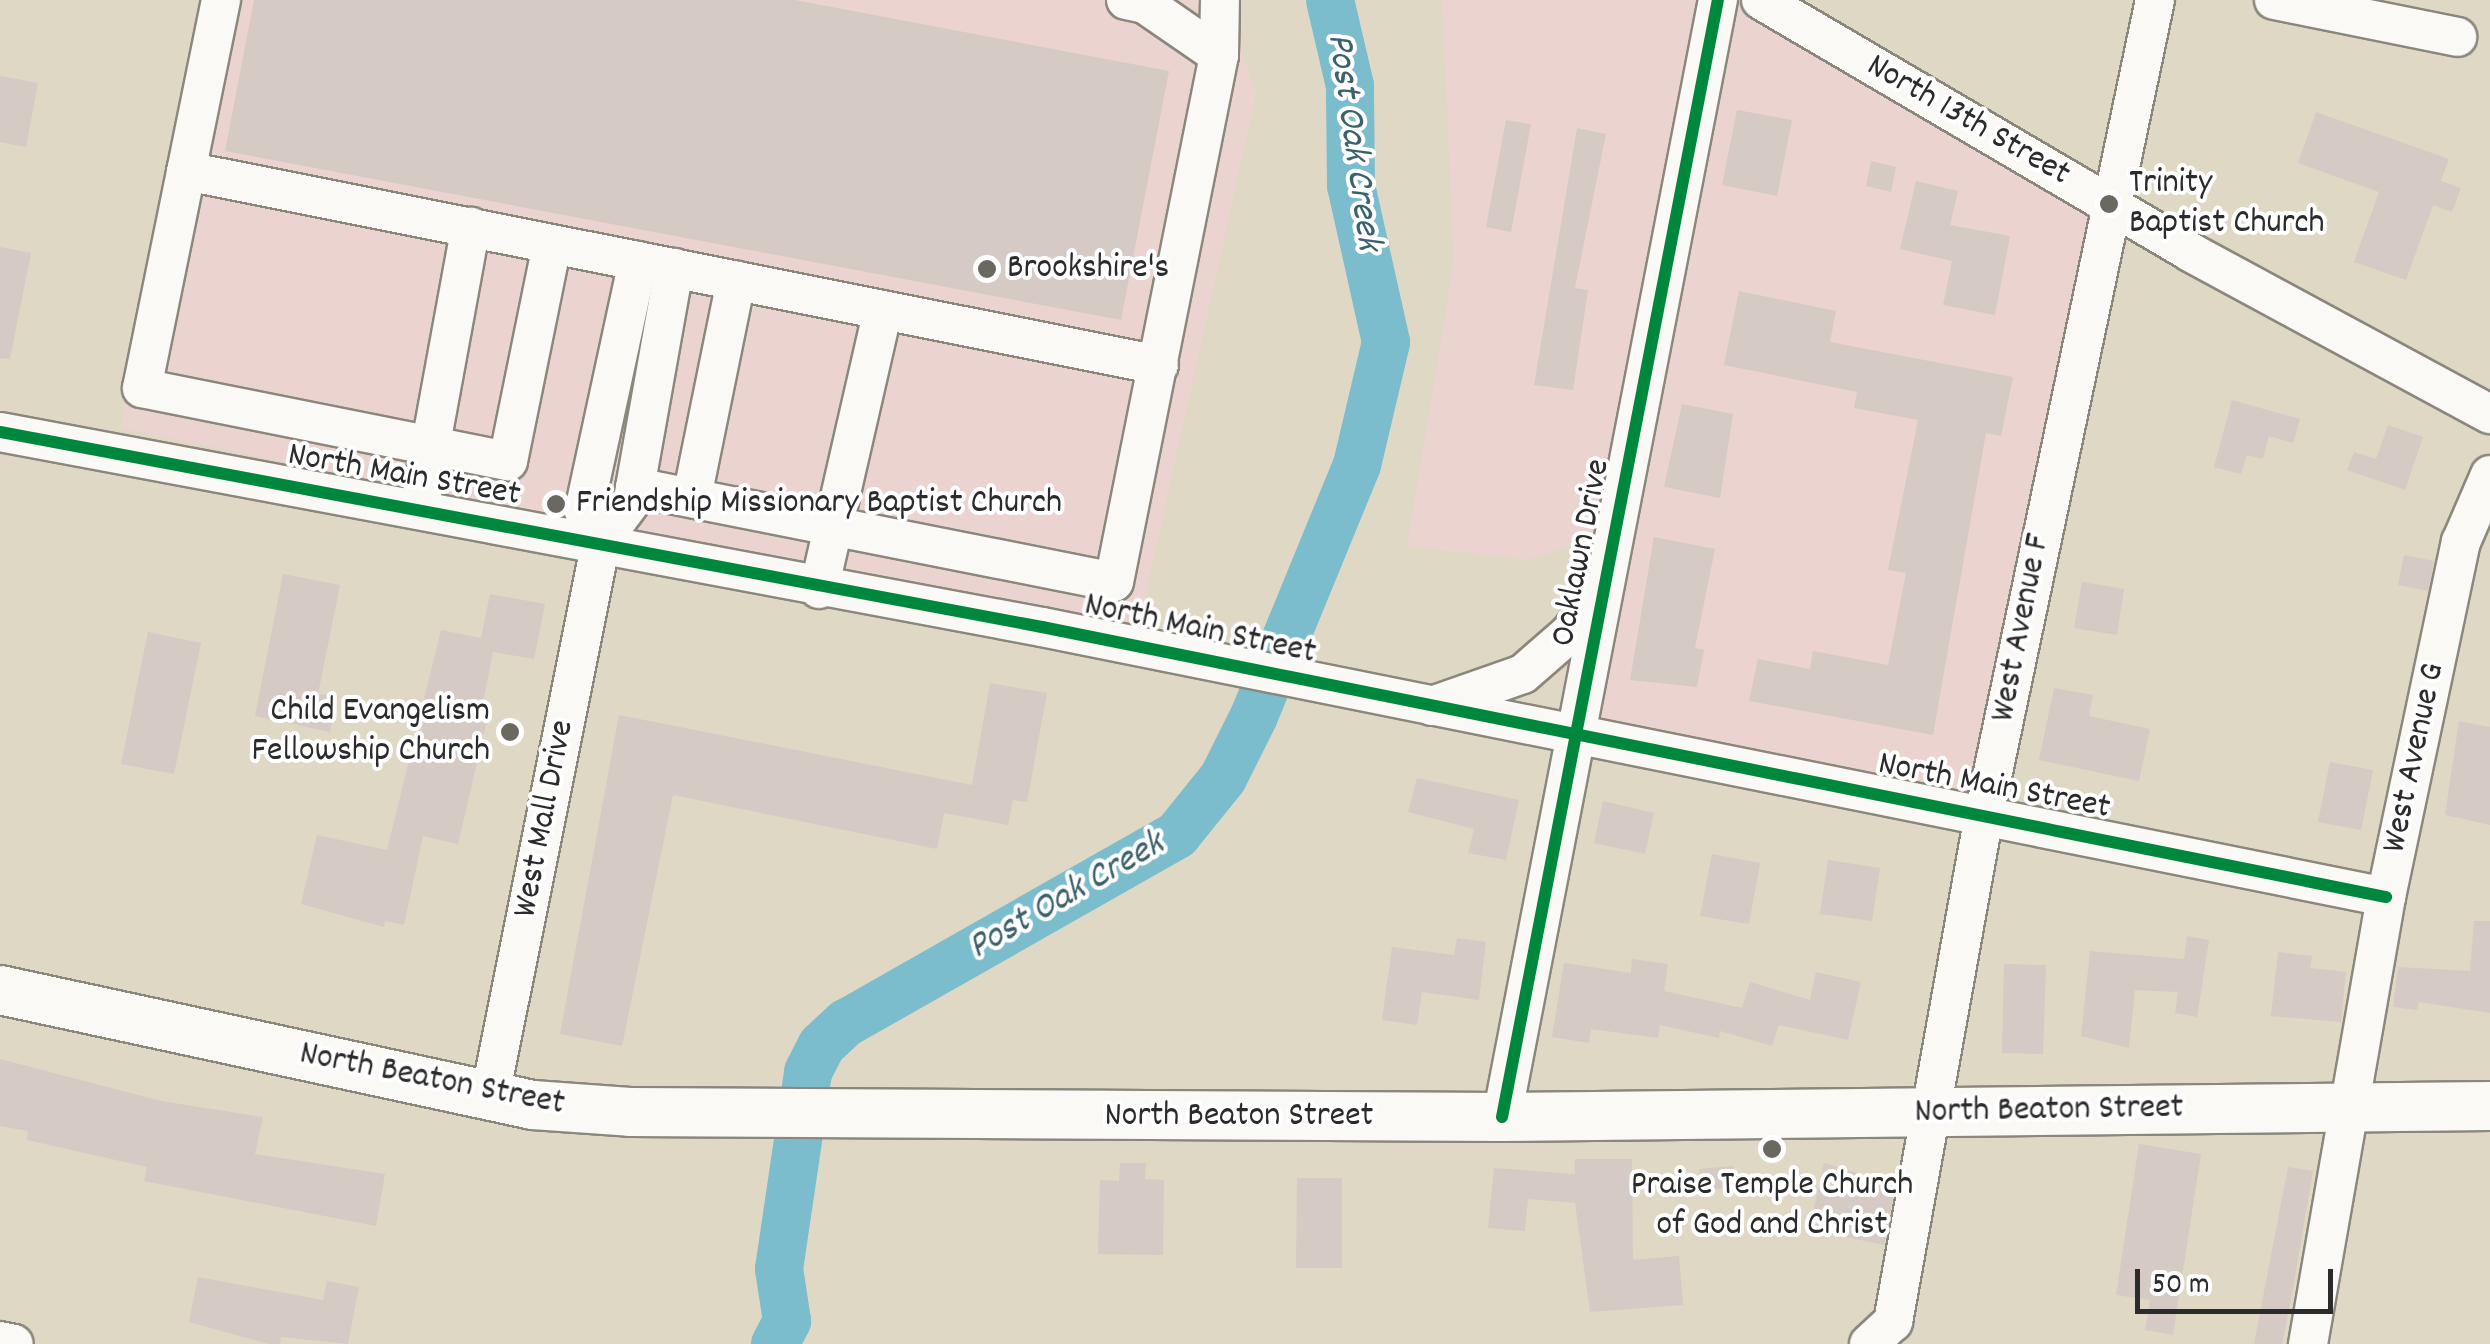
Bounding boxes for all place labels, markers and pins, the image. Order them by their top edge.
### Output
place label: Trinity Baptist Church [2129,163,2325,245]
marker: Trinity Baptist Church [2098,193,2120,215]
place label: Brookshire's [1007,248,1169,290]
marker: Brookshire's [976,258,998,280]
place label: Friendship Missionary Baptist Church [576,483,1062,525]
marker: Friendship Missionary Baptist Church [545,493,567,515]
place label: Child Evangelism Fellowship Church [251,691,490,773]
marker: Child Evangelism Fellowship Church [499,721,521,743]
marker: Praise Temple Church of God and Christ [1761,1138,1783,1160]
place label: Praise Temple Church of God and Christ [1631,1165,1913,1247]

